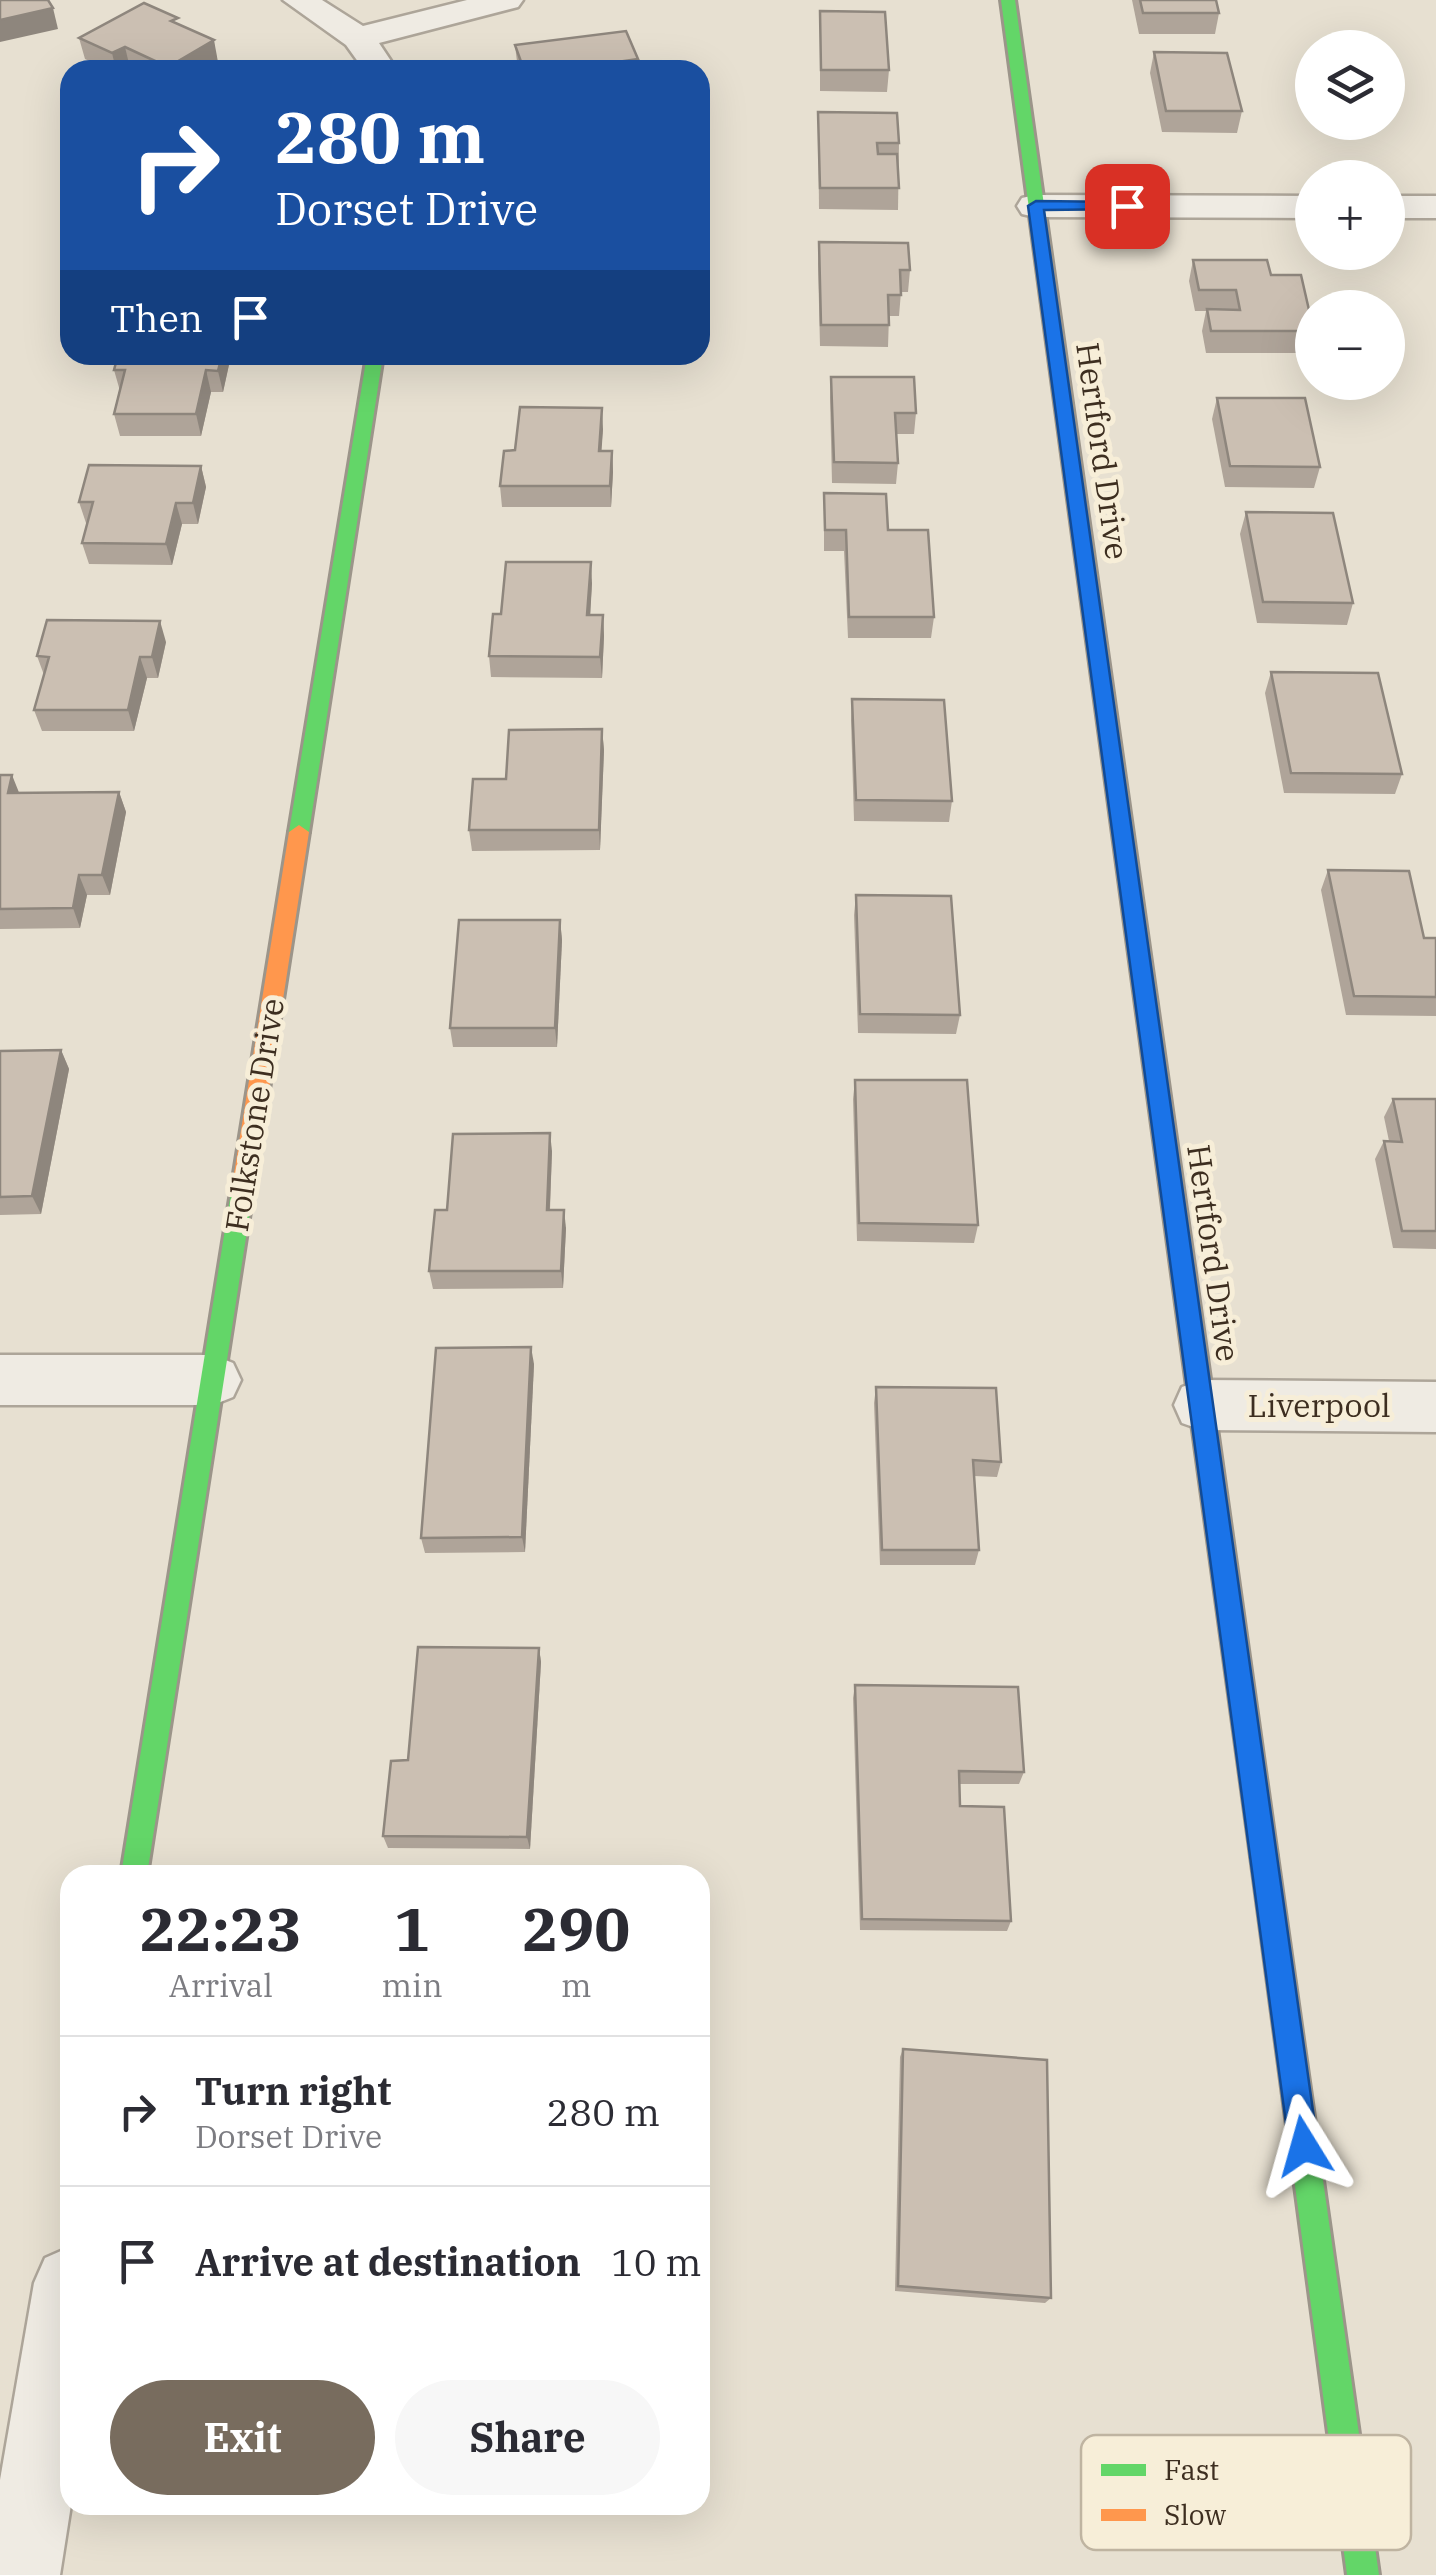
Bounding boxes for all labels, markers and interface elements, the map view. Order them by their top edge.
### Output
map controls [1295,30,1405,400]
button: layers [1295,30,1405,140]
text: 280 m [275,91,485,182]
icon: right [110,100,240,230]
button: + [1295,160,1405,270]
pin [1085,164,1170,249]
text: Dorset Drive [275,179,538,237]
icon: arrive [1100,179,1155,234]
icon: arrive [223,290,278,345]
button: − [1295,290,1405,400]
text: Then [110,293,203,342]
street label: Hertford Drive [1067,340,1139,562]
street label: Folkstone Drive [215,995,293,1234]
street label: Hertford Drive [1178,1142,1250,1364]
street label: Liverpool [1247,1384,1391,1426]
text: 22:23 [140,1889,302,1968]
text: 1 [394,1889,430,1968]
text: 290 [522,1889,630,1968]
text: Arrival [169,1964,273,2006]
text: min [382,1964,443,2006]
text: m [561,1964,592,2006]
text: Turn right [195,2066,391,2115]
icon: right [110,2084,165,2139]
text: 280 m [547,2087,660,2136]
position arrow [1252,2094,1356,2198]
text: Dorset Drive [195,2115,382,2157]
icon: arrive [110,2234,165,2289]
text: Arrive at destination [195,2237,581,2286]
text: 10 m [611,2237,702,2286]
button: Exit [110,2380,375,2495]
button: Share [395,2380,660,2495]
legend [1081,2435,1411,2550]
text: Fast [1164,2451,1219,2488]
text: Slow [1164,2496,1226,2533]

